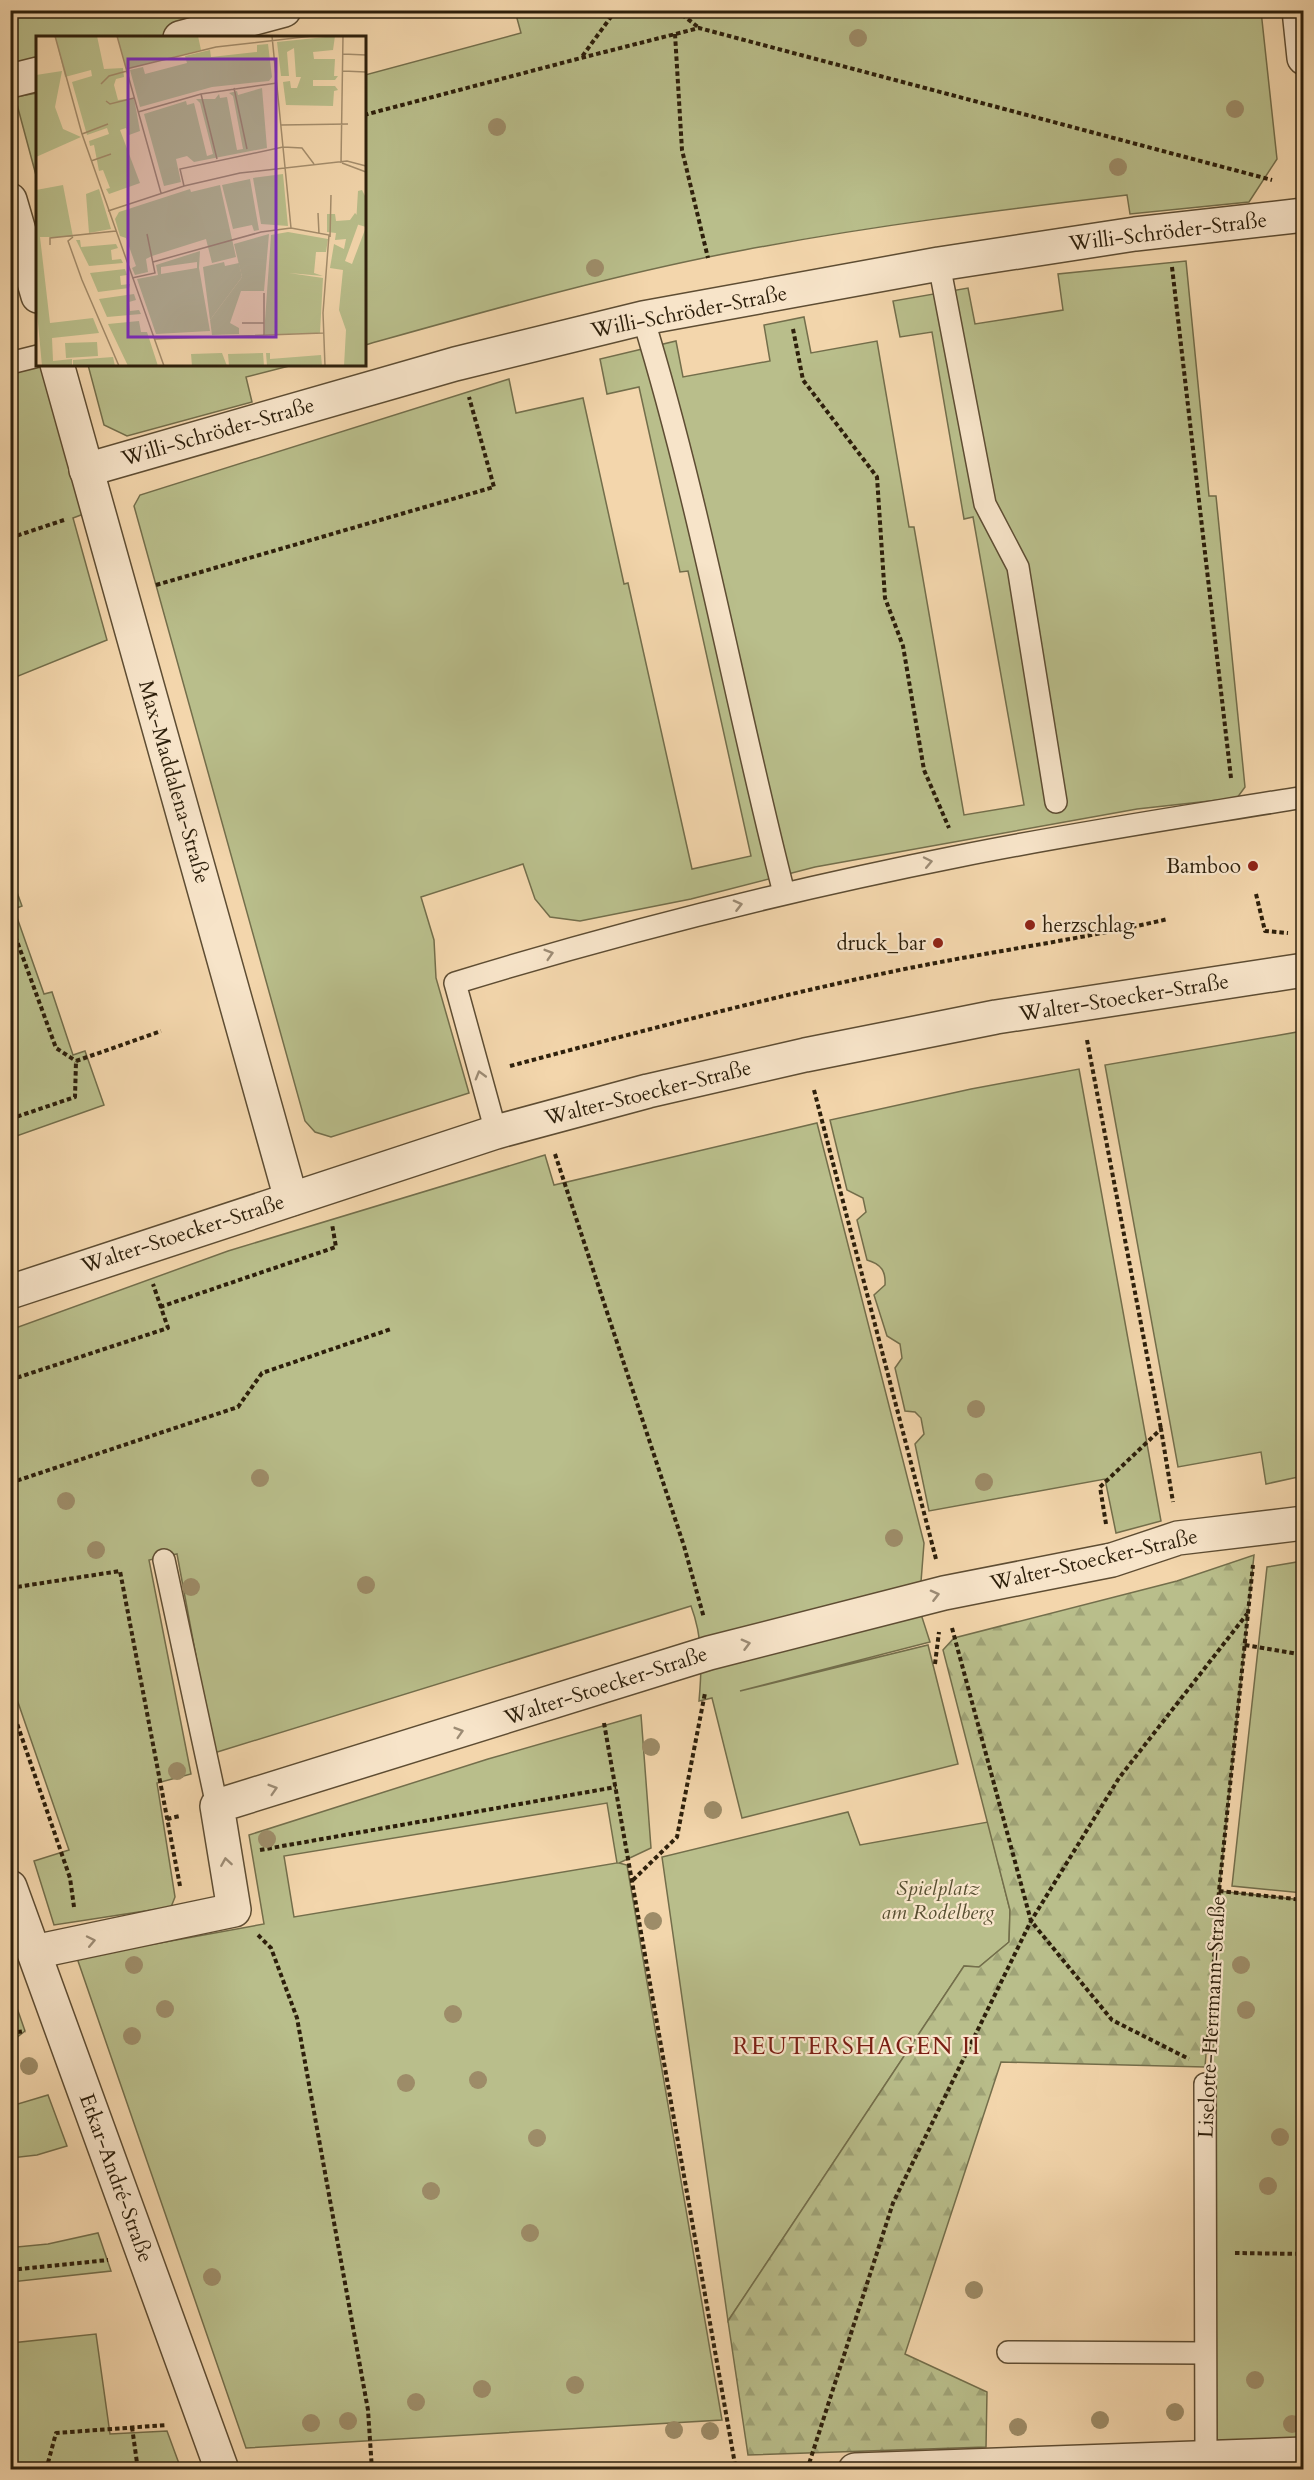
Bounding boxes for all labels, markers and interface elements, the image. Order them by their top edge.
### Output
inset map [36,36,366,366]
street label: Willi-Schröder-Straße [1066,205,1269,259]
street label: Willi-Schröder-Straße [587,279,790,345]
street label: Willi-Schröder-Straße [117,391,318,474]
street label: Max-Maddalena-Straße [131,677,217,887]
place label: Bamboo [1166,852,1241,881]
one-way arrow [923,857,933,870]
marker: Bamboo [1246,859,1260,873]
one-way arrow [733,899,743,912]
place label: herzschlag [1042,911,1135,940]
marker: herzschlag [1023,918,1037,932]
place label: druck_bar [836,929,926,958]
marker: druck_bar [931,936,945,950]
one-way arrow [543,949,554,961]
street label: Walter-Stoecker-Straße [1016,967,1231,1029]
street label: Walter-Stoecker-Straße [541,1053,754,1133]
one-way arrow [475,1071,487,1081]
street label: Walter-Stoecker-Straße [77,1187,288,1281]
street label: Walter-Stoecker-Straße [986,1522,1201,1598]
one-way arrow [929,1590,940,1602]
street label: Walter-Stoecker-Straße [500,1639,711,1733]
one-way arrow [740,1639,751,1651]
one-way arrow [453,1727,464,1739]
one-way arrow [267,1784,278,1796]
one-way arrow [221,1858,233,1867]
park label: Spielplatz am Rodelberg [882,1874,995,1927]
street label: Liselotte-Herrmann-Straße [1191,1895,1233,2139]
one-way arrow [86,1935,96,1948]
district label: REUTERSHAGEN II [733,2030,981,2063]
street label: Etkar-André-Straße [72,2090,160,2266]

